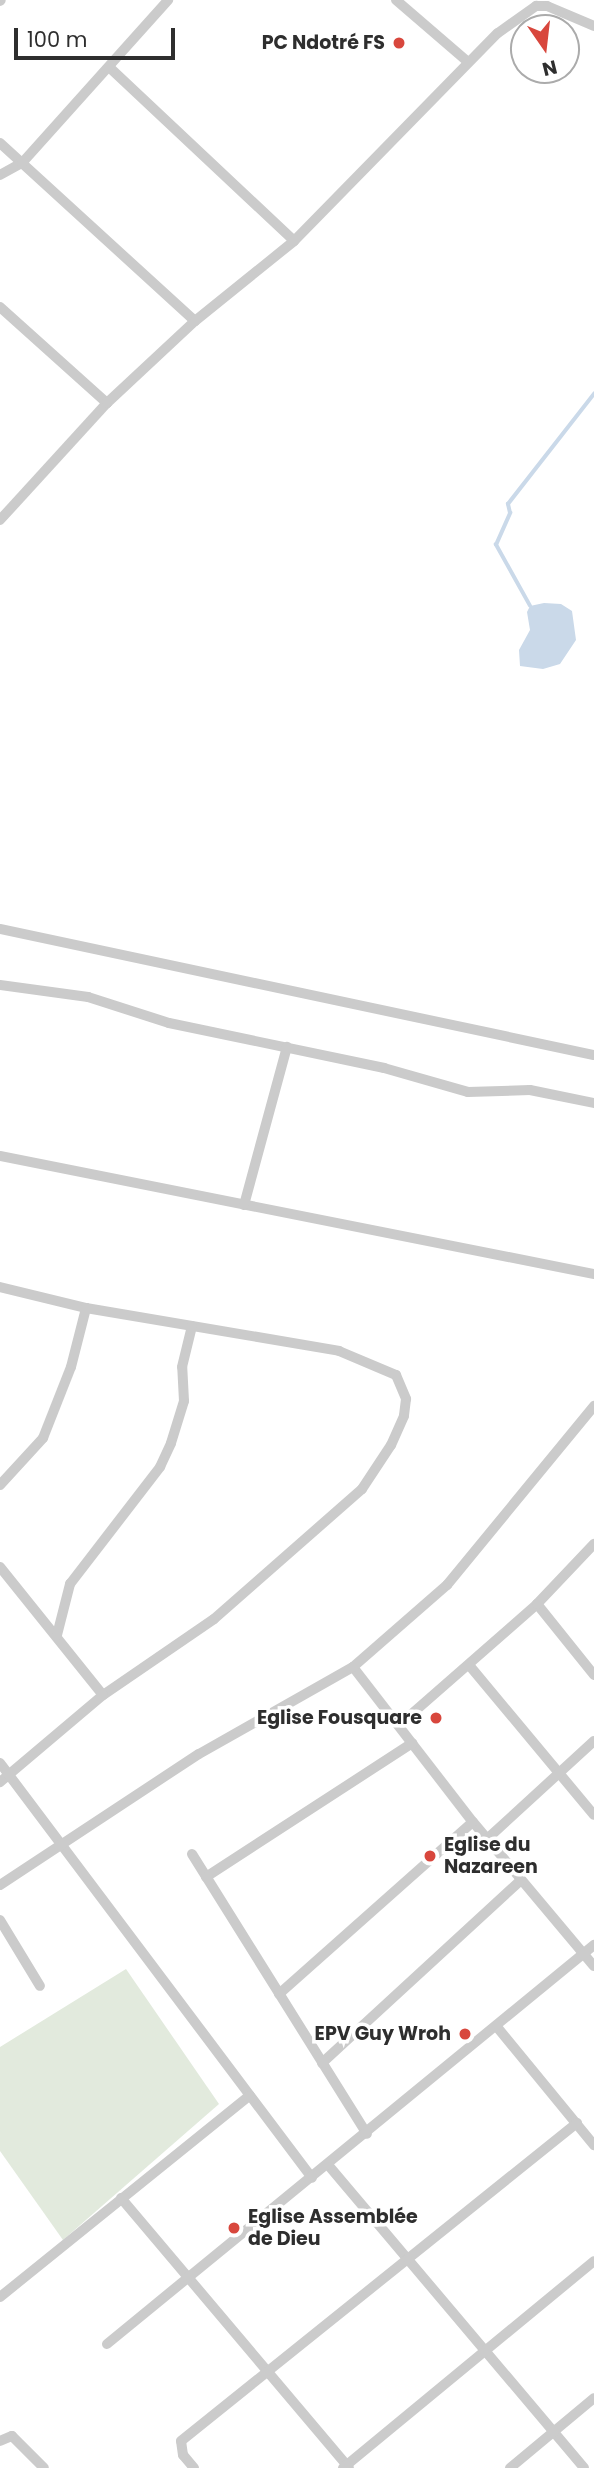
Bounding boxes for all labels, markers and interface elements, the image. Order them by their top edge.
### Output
scale bar [18,14,178,58]
north arrow [510,14,580,84]
text: 100 m [27,25,87,54]
place label: PC Ndotré FS [262,32,385,54]
marker: PC Ndotré FS [391,35,407,51]
text: N [540,53,560,83]
place label: Eglise Fousquare [257,1707,422,1729]
marker: Eglise Fousquare [428,1710,444,1726]
place label: Eglise du Nazareen [444,1834,538,1878]
marker: Eglise du Nazareen [422,1848,438,1864]
place label: EPV Guy Wroh [315,2023,451,2045]
marker: EPV Guy Wroh [457,2026,473,2042]
place label: Eglise Assemblée de Dieu [248,2206,418,2250]
marker: Eglise Assemblée de Dieu [226,2220,242,2236]

